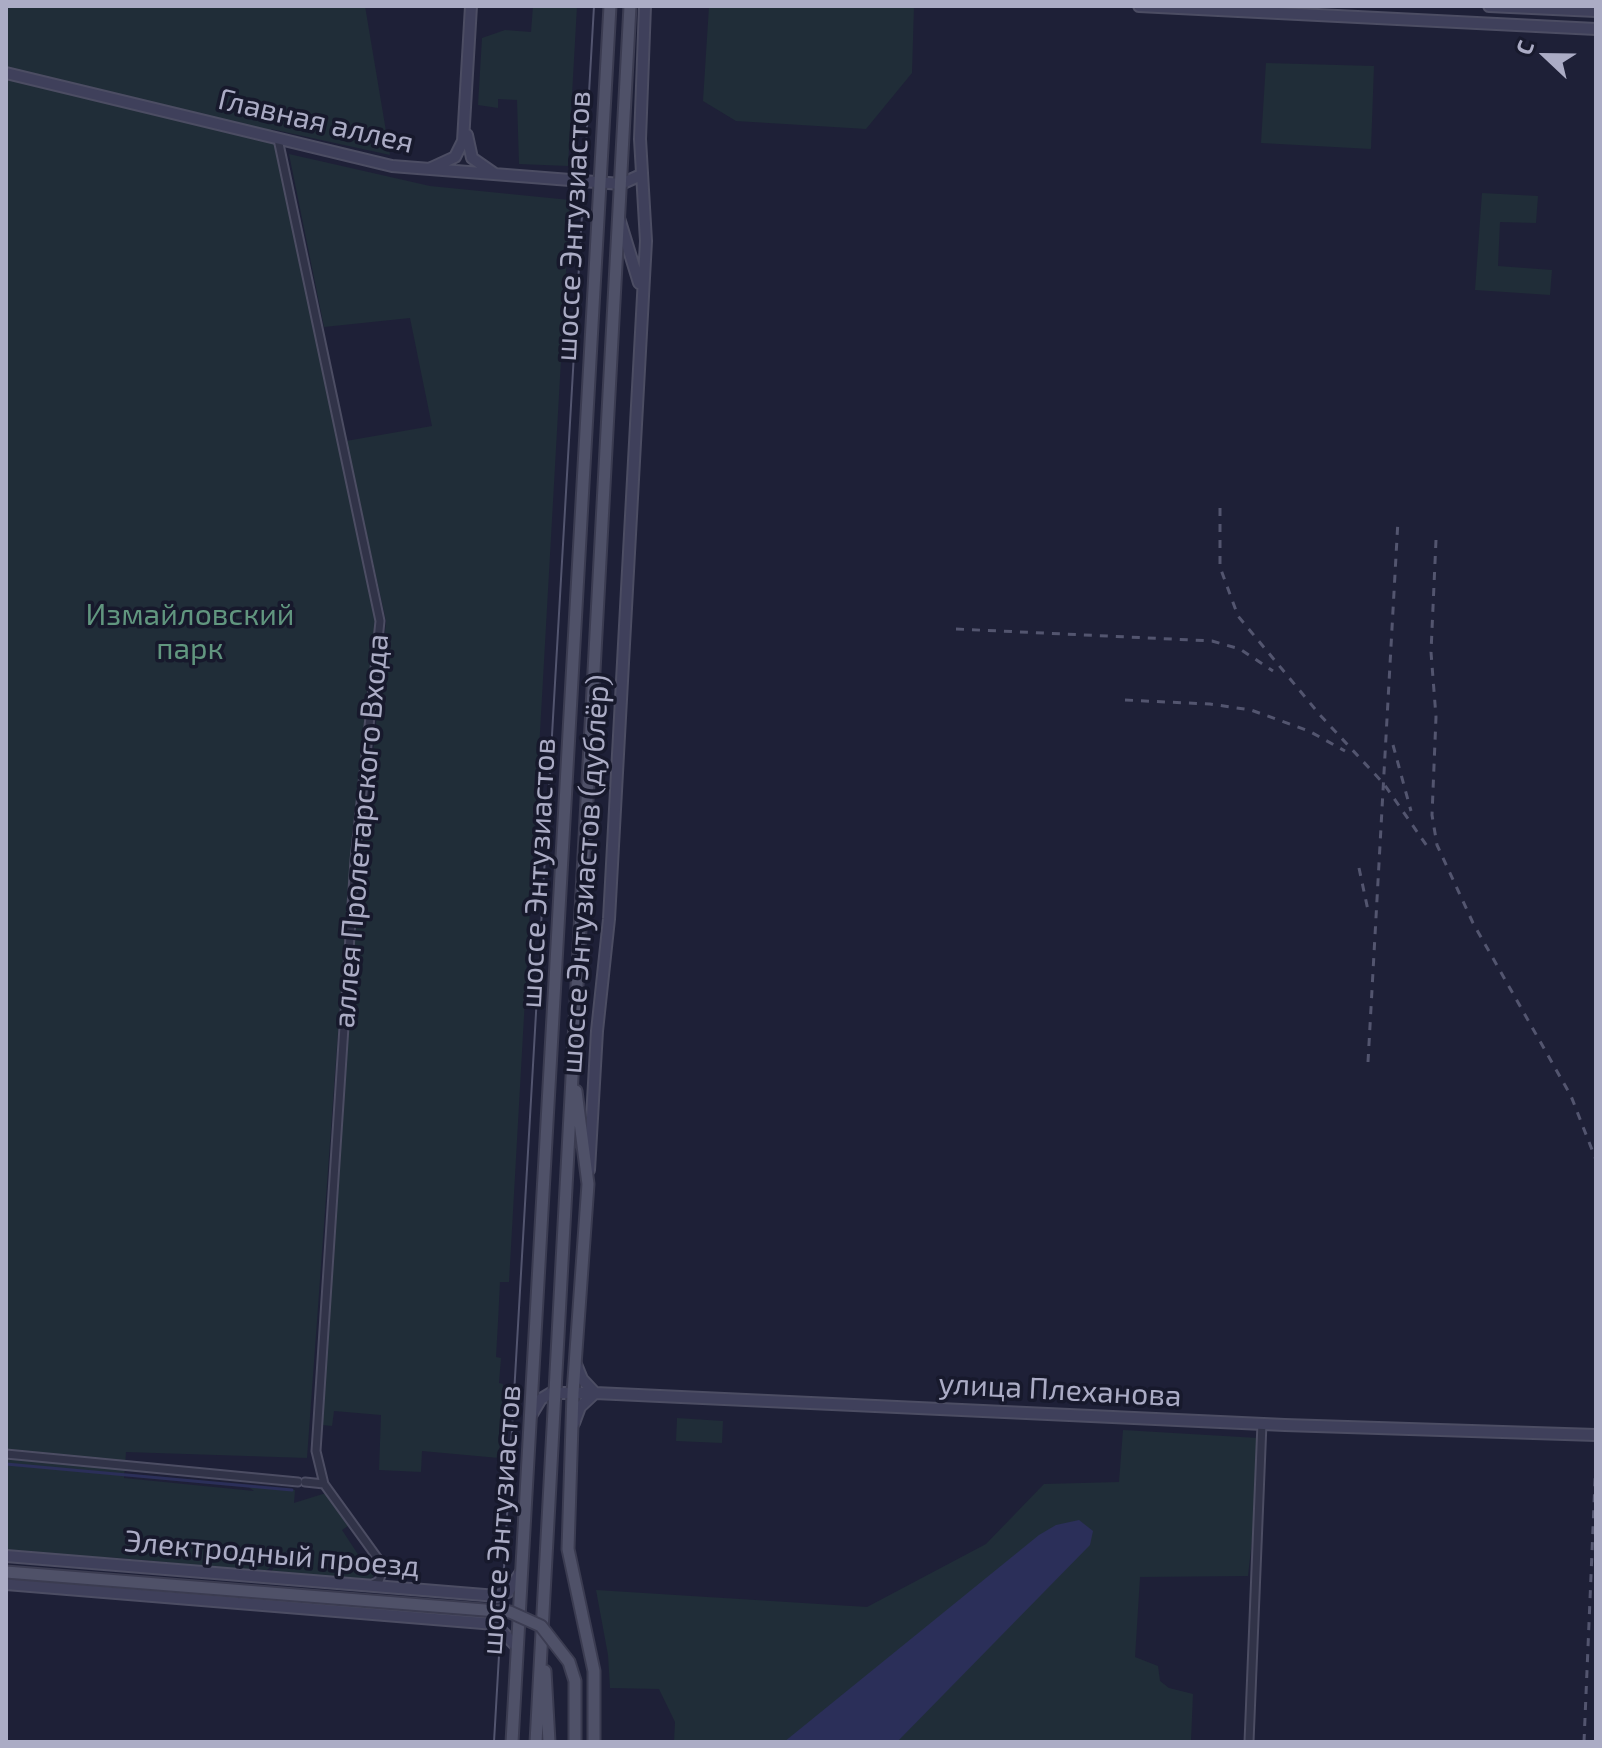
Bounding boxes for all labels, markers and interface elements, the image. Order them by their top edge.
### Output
north arrow [1506,16,1586,96]
text: С [1509,36,1538,58]
street label: Главная аллея [215,81,417,161]
street label: шоссе Энтузиастов [548,90,598,362]
park label: Измайловский парк [86,597,294,668]
street label: аллея Пролетарского Входа [326,632,396,1030]
street label: шоссе Энтузиастов (дублёр) [553,673,617,1075]
street label: шоссе Энтузиастов [513,737,563,1009]
street label: улица Плеханова [938,1366,1182,1414]
street label: шоссе Энтузиастов [474,1384,528,1656]
street label: Электродный проезд [123,1523,421,1585]

